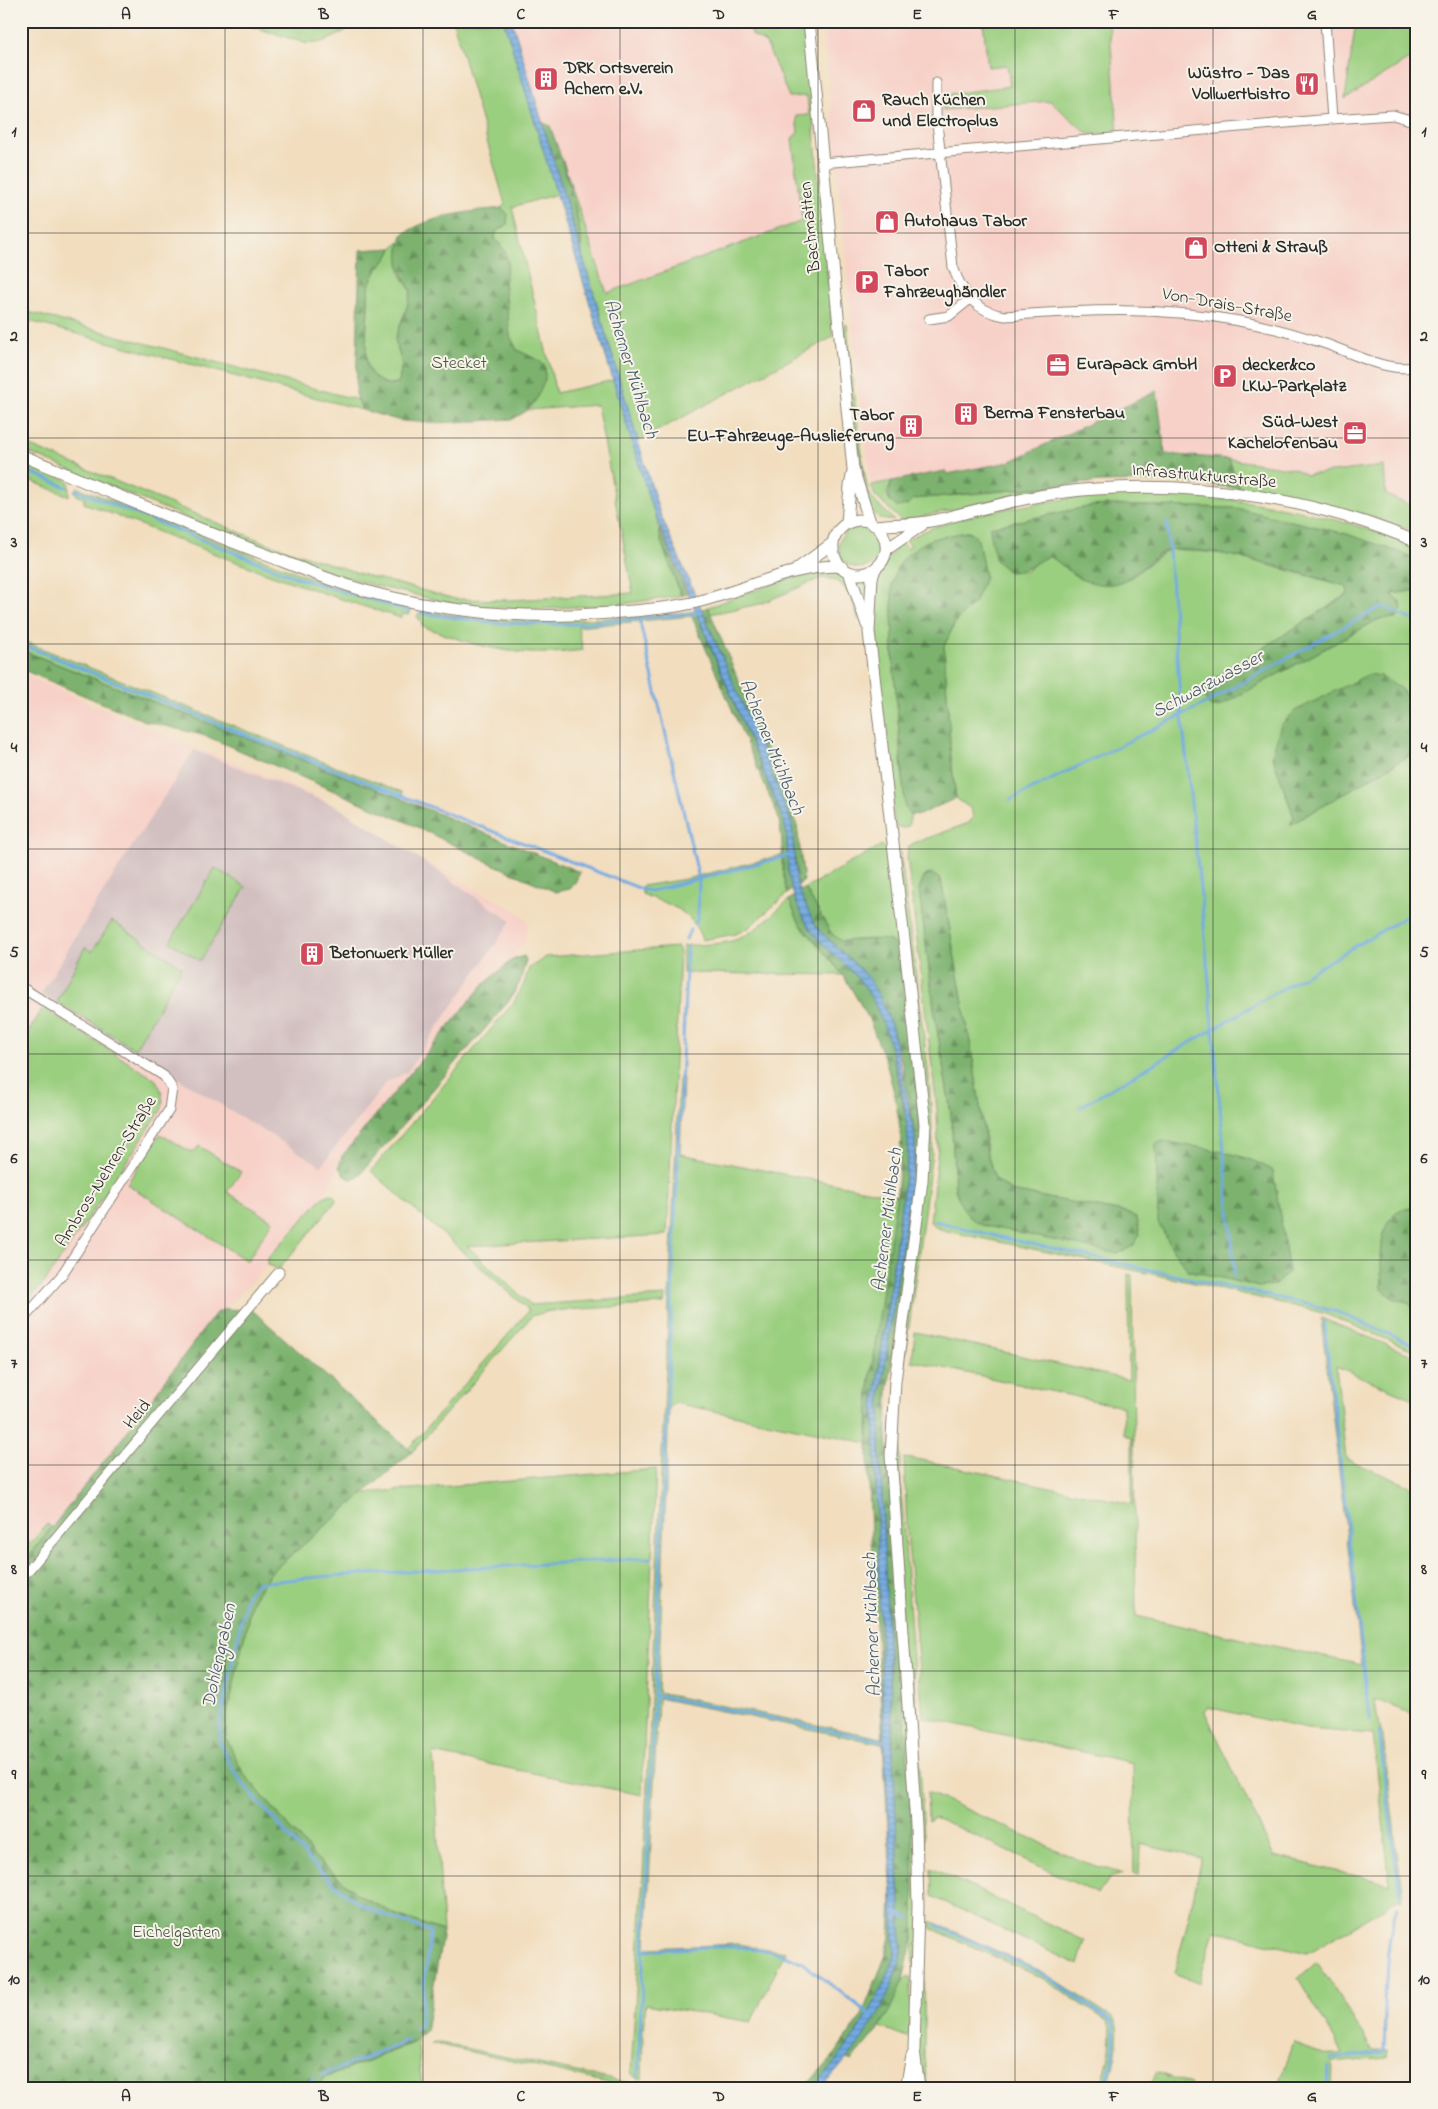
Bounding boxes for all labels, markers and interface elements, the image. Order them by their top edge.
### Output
text: A [121,3,131,27]
text: B [318,3,330,27]
text: C [517,3,526,27]
text: D [712,3,725,27]
text: E [912,3,922,27]
text: F [1108,3,1120,27]
text: G [1307,3,1317,27]
place label: DRK Ortsverein Achern e.V. [563,56,673,103]
place label: Wüstro - Das Vollwertbistro [1188,61,1290,108]
building icon: DRK Ortsverein Achern e.V. [533,66,559,92]
restaurant icon: Wüstro - Das Vollwertbistro [1294,71,1320,97]
place label: Rauch Küchen und Electroplus [882,88,998,135]
shop icon: Rauch Küchen und Electroplus [851,98,877,124]
text: 1 [11,120,17,144]
text: 1 [1421,120,1427,144]
street label: Bachmatten [793,180,829,275]
shop icon: Autohaus Tabor [874,209,900,235]
place label: Autohaus Tabor [904,209,1027,235]
shop icon: Otteni & Strauß [1183,235,1209,261]
place label: Otteni & Strauß [1214,235,1328,261]
place label: Tabor Fahrzeughändler [883,259,1006,307]
parking icon: Tabor Fahrzeughändler [854,269,880,295]
street label: Von-Drais-Straße [1159,282,1295,330]
water label: Acherner Mühlbach [596,296,664,443]
text: 2 [9,325,18,349]
text: 2 [1419,325,1428,349]
park label: Stecket [431,351,487,377]
office icon: Eurapack GmbH [1045,352,1071,378]
place label: Eurapack GmbH [1076,352,1198,378]
place label: decker&co LKW-Parkplatz [1242,353,1347,400]
parking icon: decker&co LKW-Parkplatz [1212,363,1238,389]
building icon: Berma Fensterbau [953,401,979,427]
place label: Berma Fensterbau [983,401,1125,427]
place label: Tabor EU-Fahrzeuge-Auslieferung [687,403,894,451]
place label: Süd-West Kachelofenbau [1228,410,1339,457]
building icon: Tabor EU-Fahrzeuge-Auslieferung [898,413,924,439]
office icon: Süd-West Kachelofenbau [1342,420,1368,446]
street label: Infrastrukturstraße [1131,458,1278,496]
text: 3 [10,531,18,555]
text: 3 [1420,531,1428,555]
water label: Schwarzwasser [1147,643,1270,726]
water label: Acherner Mühlbach [731,675,811,820]
text: 4 [10,736,18,760]
text: 4 [1420,736,1428,760]
text: 5 [9,941,19,965]
building icon: Betonwerk Müller [299,941,325,967]
place label: Betonwerk Müller [329,941,454,967]
text: 5 [1419,941,1429,965]
street label: Ambros-Nehren-Straße [50,1091,165,1253]
water label: Acherner Mühlbach [866,1146,910,1293]
text: 6 [9,1147,18,1171]
text: 6 [1419,1147,1428,1171]
text: 7 [11,1352,18,1376]
text: 7 [1421,1352,1428,1376]
street label: Heid [118,1394,158,1436]
water label: Acherner Mühlbach [857,1551,889,1698]
text: 8 [10,1558,17,1582]
text: 8 [1420,1558,1427,1582]
water label: Dohlengraben [196,1601,245,1711]
text: 9 [11,1763,17,1787]
text: 9 [1421,1763,1427,1787]
park label: Eichelgarten [132,1920,220,1947]
text: 10 [8,1968,20,1992]
text: 10 [1418,1968,1430,1992]
text: A [121,2085,131,2109]
text: B [318,2085,330,2109]
text: C [517,2085,526,2109]
text: D [712,2085,725,2109]
text: E [912,2085,922,2109]
text: F [1108,2085,1120,2109]
text: G [1307,2085,1317,2109]

